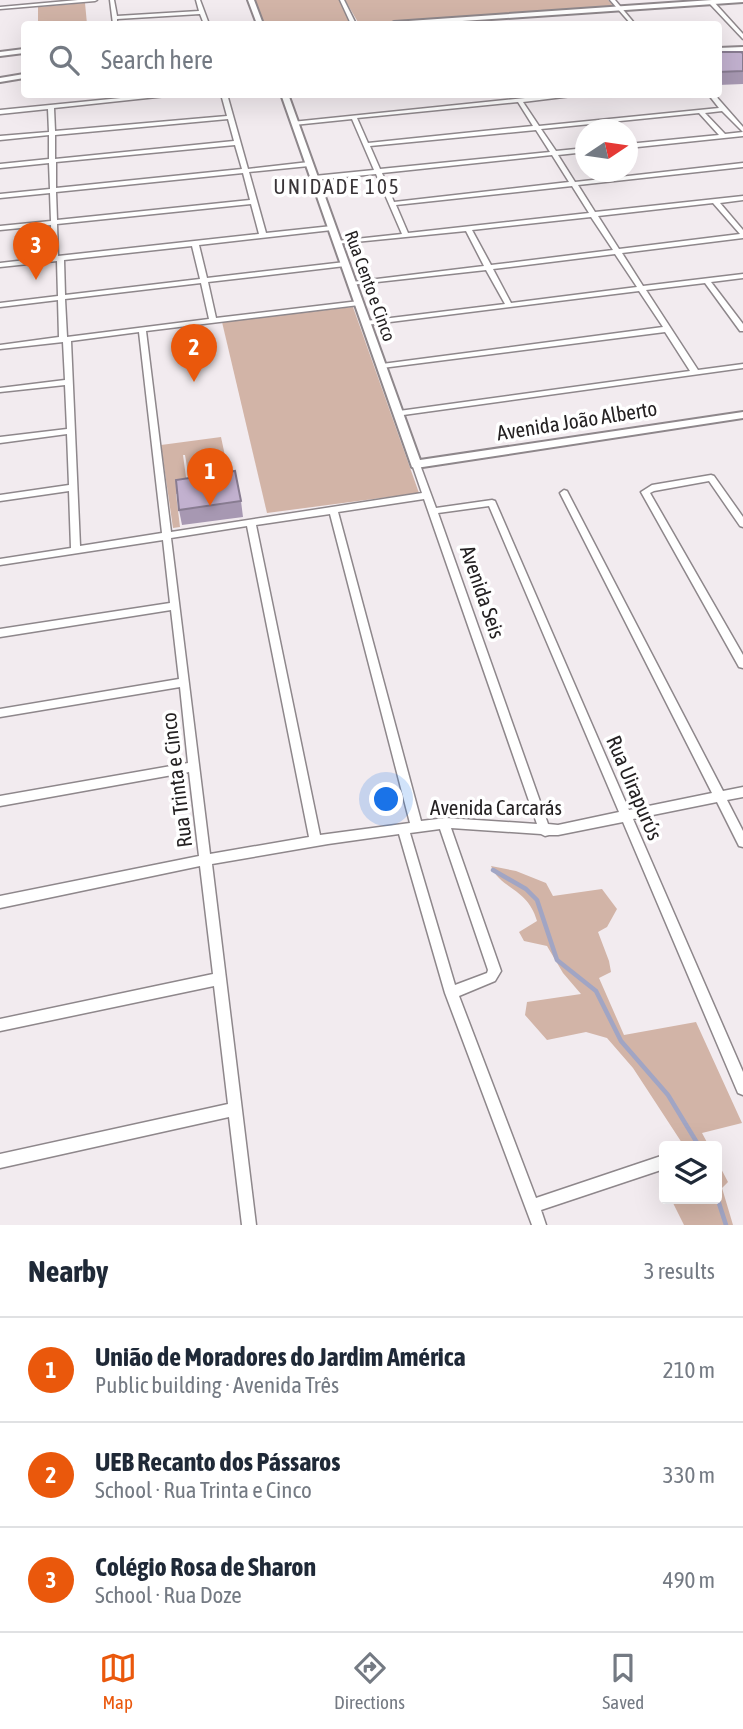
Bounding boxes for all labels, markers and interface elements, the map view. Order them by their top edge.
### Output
search box [21,21,722,98]
icon: search [45,41,83,79]
text: Search here [101,45,213,75]
north arrow [575,119,638,182]
district label: UNIDADE 105 [273,174,401,198]
pin: 3 [13,222,59,280]
street label: Rua Cento e Cinco [341,228,400,344]
pin: 2 [171,324,217,382]
street label: Avenida João Alberto [495,395,659,445]
pin: 1 [187,448,233,506]
street label: Avenida Seis [456,542,510,641]
street label: Rua Trinta e Cinco [156,711,196,849]
street label: Rua Uirapurύs [602,732,668,843]
your location [369,782,403,816]
street label: Avenida Carcarás [430,795,562,819]
map controls [659,1141,722,1204]
button: layers [659,1141,722,1204]
text: Nearby [28,1254,108,1288]
text: 3 results [644,1258,715,1284]
text: União de Moradores do Jardim América [95,1342,466,1372]
text: 1 [46,1357,56,1383]
text: 210 m [663,1357,715,1383]
text: Public building · Avenida Três [95,1372,339,1398]
text: UEB Recanto dos Pássaros [95,1447,340,1477]
text: 2 [46,1462,56,1488]
text: 330 m [663,1462,715,1488]
text: School · Rua Trinta e Cinco [95,1477,312,1503]
text: Colégio Rosa de Sharon [95,1552,316,1582]
text: 3 [46,1567,56,1593]
text: 490 m [663,1567,715,1593]
text: School · Rua Doze [95,1582,242,1608]
tab: Map [99,1649,137,1713]
tab: Directions [334,1649,405,1713]
tab: Saved [602,1649,644,1713]

